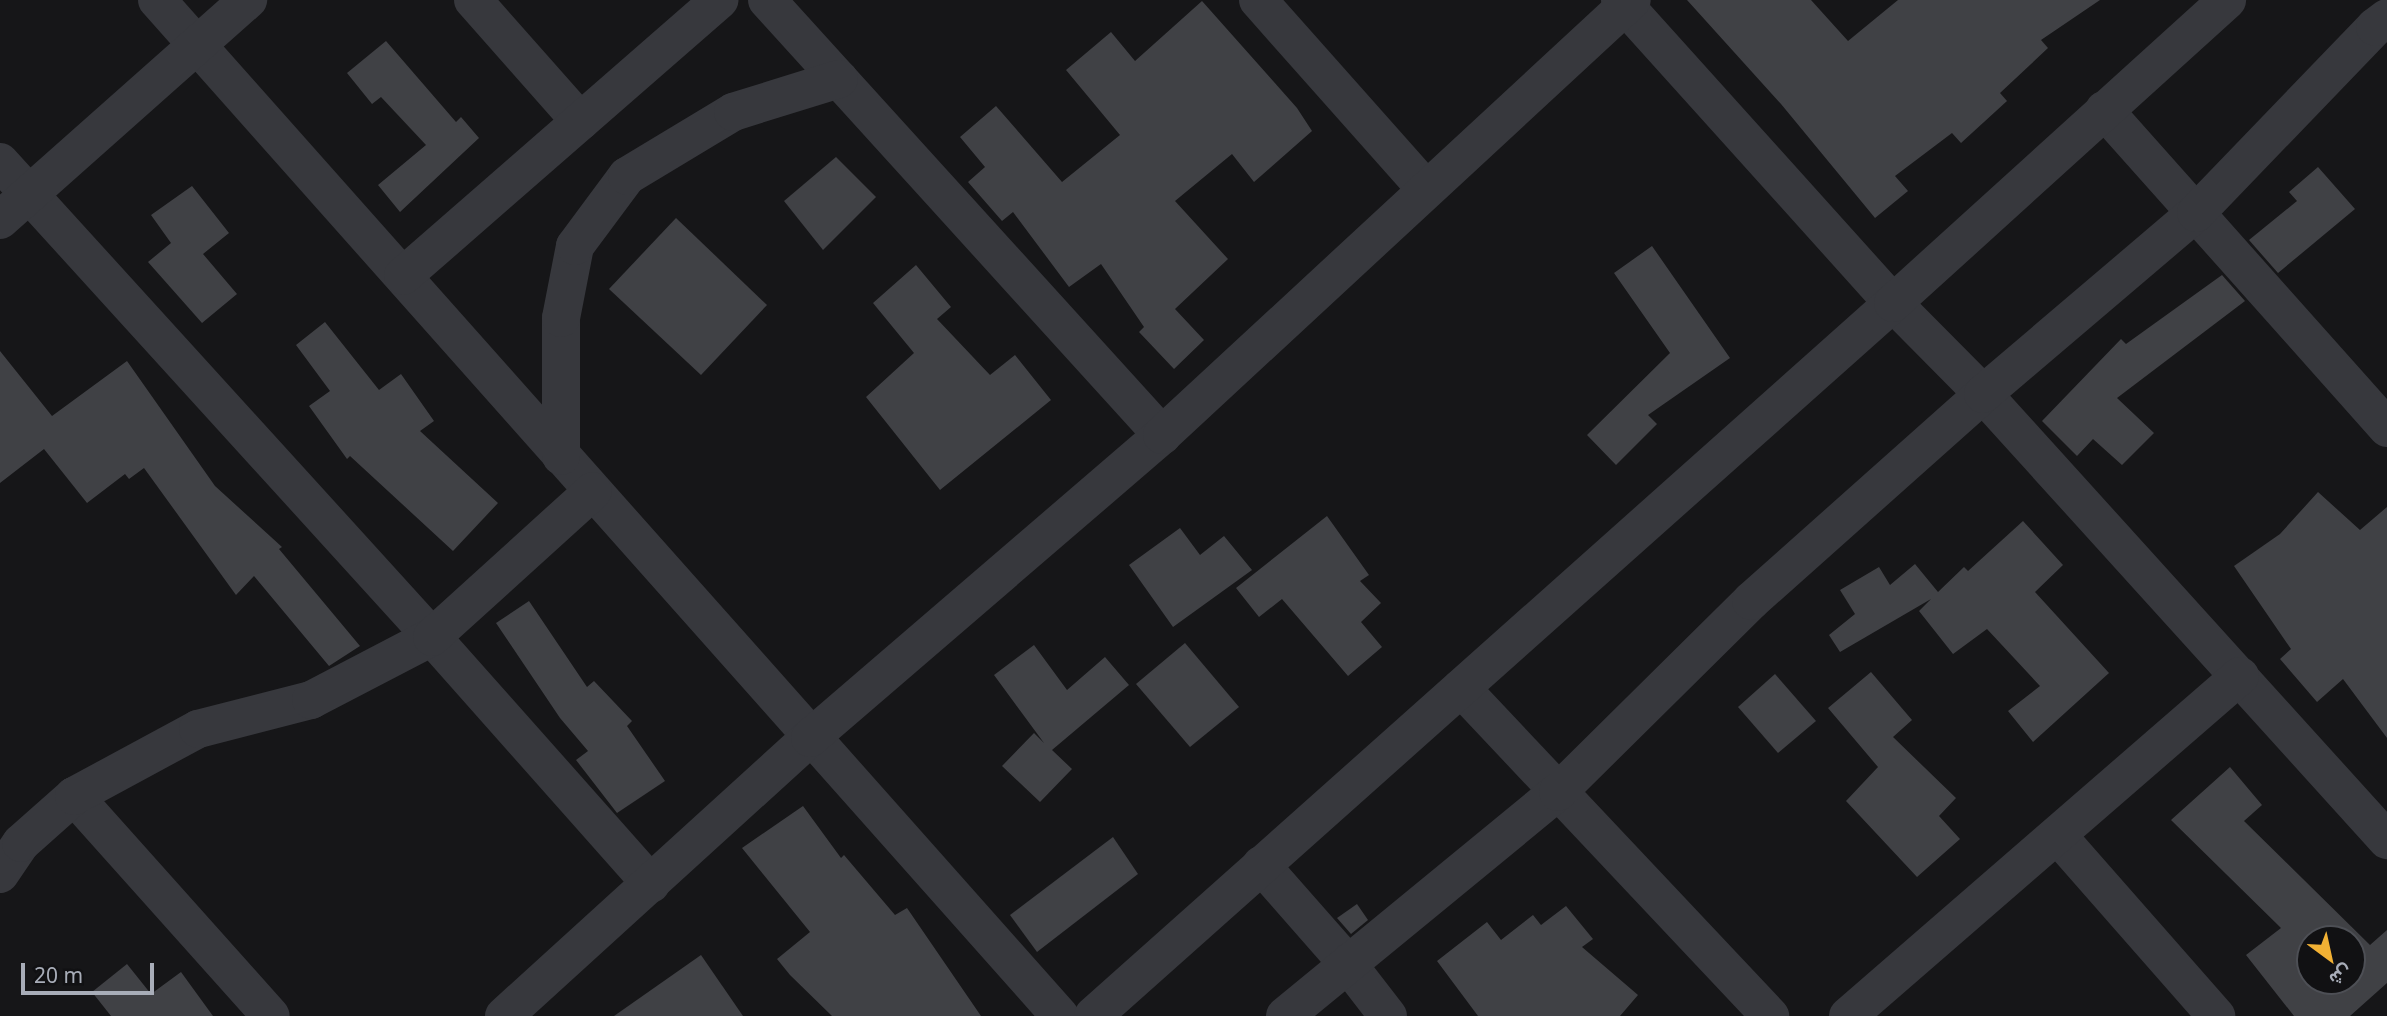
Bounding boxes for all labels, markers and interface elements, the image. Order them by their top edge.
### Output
north arrow [2296,925,2366,995]
scale bar [24,950,158,994]
text: ش [2325,959,2358,993]
text: 20 m [34,961,83,989]

